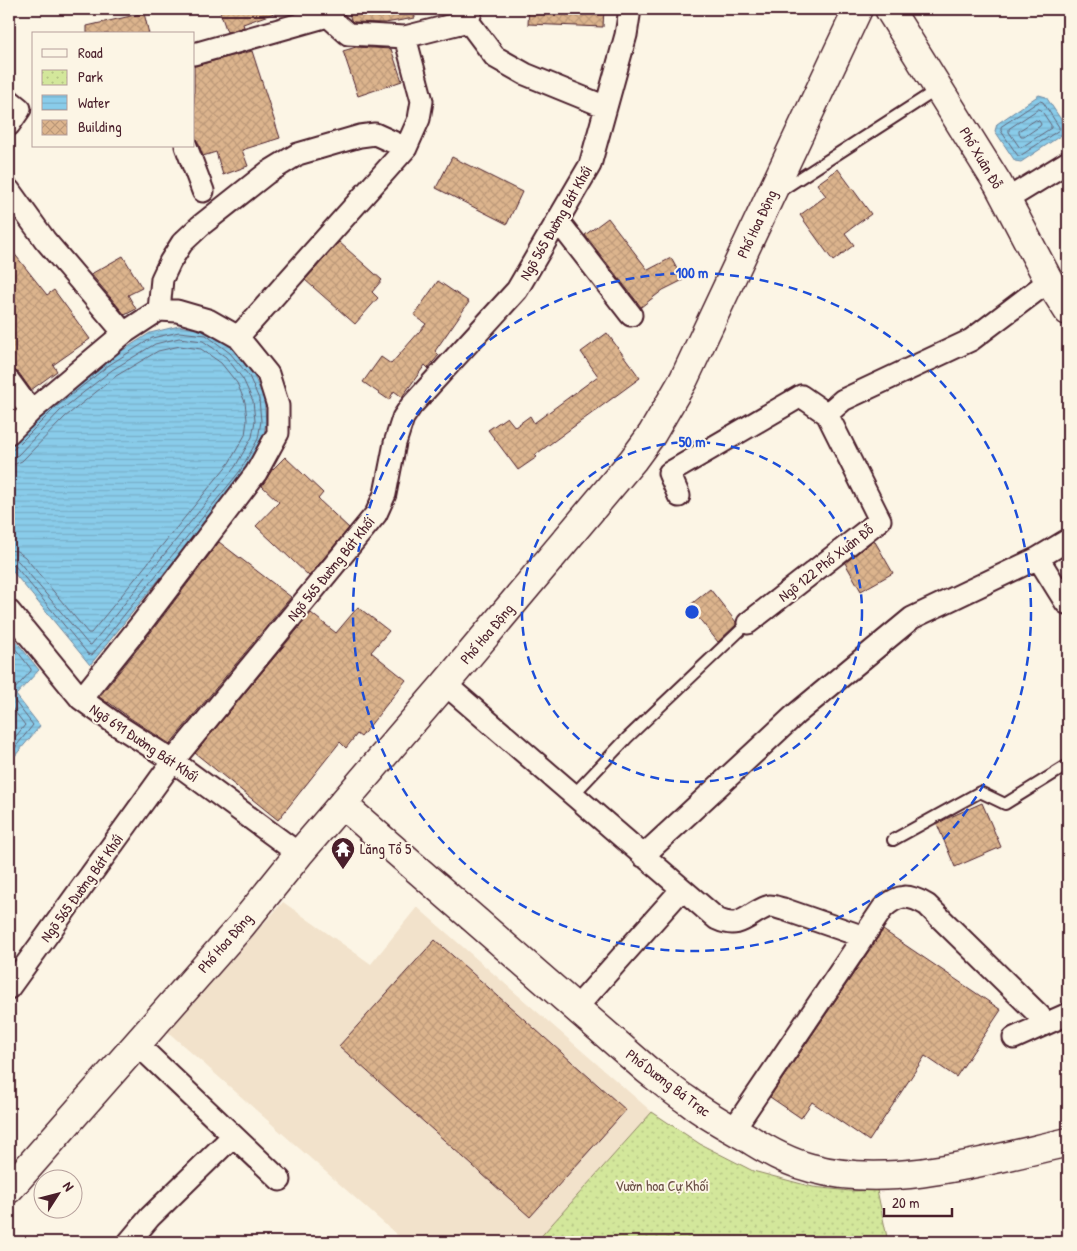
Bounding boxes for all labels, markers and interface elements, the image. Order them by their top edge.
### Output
legend [32,32,195,148]
text: Road [78,42,103,63]
text: Park [78,66,103,87]
text: Water [78,92,110,113]
text: Building [78,116,122,137]
street label: Phố Xuân Đỗ [955,123,1008,192]
street label: Ngõ 565 Đường Bát Khối [514,162,597,284]
street label: Phố Hoa Động [732,186,782,261]
text: 100 m [676,262,708,283]
text: 50 m [679,431,705,452]
street label: Ngõ 565 Đường Bát Khối [282,512,379,625]
street label: Ngõ 122 Phố Xuân Đỗ [774,519,878,606]
street label: Phố Hoa Động [455,599,518,668]
centre of rings [683,603,701,621]
street label: Ngõ 691 Đường Bát Khối [86,698,203,787]
street label: Ngõ 565 Đường Bát Khối [35,829,128,946]
temple icon: Lăng Tổ 5 [330,836,356,870]
place label: Lăng Tổ 5 [360,838,412,859]
street label: Phố Hoa Động [193,908,257,977]
street label: Phố Dương Bá Trạc [622,1044,715,1121]
north arrow [32,1168,82,1218]
park label: Vườn hoa Cự Khối [615,1175,709,1196]
text: N [59,1177,79,1195]
scale bar [884,1186,952,1218]
text: 20 m [892,1192,919,1213]

